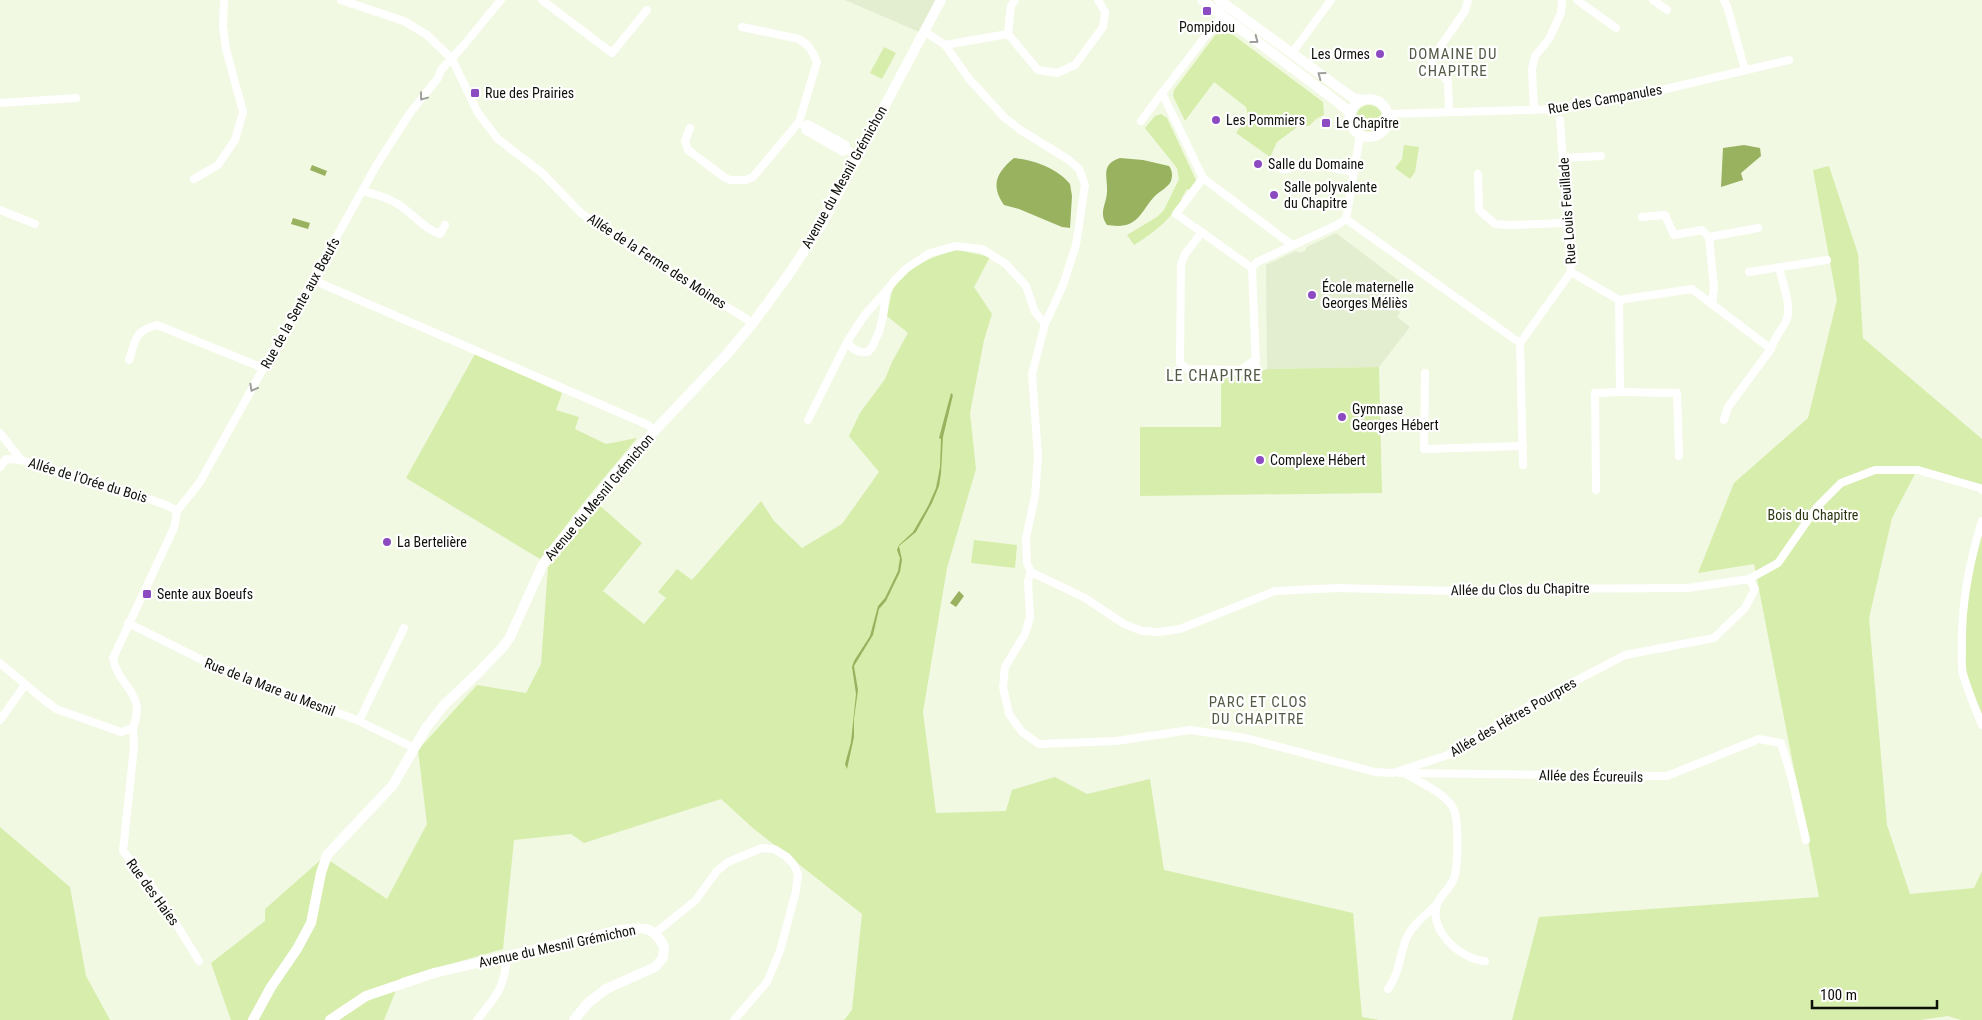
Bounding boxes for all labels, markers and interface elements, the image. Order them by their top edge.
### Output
marker: Pompidou [1201,5,1213,17]
place label: Pompidou [1179,19,1235,35]
one-way arrow [1249,34,1258,42]
district label: DOMAINE DU CHAPITRE [1409,45,1497,80]
place label: Les Ormes [1311,46,1370,62]
marker: Les Ormes [1374,48,1386,60]
one-way arrow [1317,72,1327,81]
street label: Rue des Campanules [1547,81,1663,117]
place label: Rue des Prairies [485,85,574,101]
marker: Rue des Prairies [469,87,481,99]
one-way arrow [420,91,429,101]
street label: Avenue du Mesnil Grémichon [798,103,890,251]
place label: Les Pommiers [1226,112,1305,128]
marker: Les Pommiers [1210,114,1222,126]
place label: Le Chapître [1336,115,1399,131]
marker: Le Chapître [1320,117,1332,129]
place label: Salle du Domaine [1268,156,1364,172]
street label: Rue Louis Feuillade [1555,157,1579,265]
marker: Salle du Domaine [1252,158,1264,170]
place label: Salle polyvalente du Chapitre [1284,179,1377,211]
marker: Salle polyvalente du Chapitre [1268,189,1280,201]
street label: Allée de la Ferme des Moines [585,210,729,312]
street label: Rue de la Sente aux Bœufs [257,235,343,371]
place label: École maternelle Georges Méliès [1322,278,1414,311]
marker: École maternelle Georges Méliès [1306,289,1318,301]
district label: LE CHAPITRE [1166,366,1262,385]
one-way arrow [249,383,259,392]
place label: Gymnase Georges Hébert [1352,401,1439,433]
marker: Gymnase Georges Hébert [1336,411,1348,423]
street label: Avenue du Mesnil Grémichon [541,431,657,563]
place label: Complexe Hébert [1270,452,1365,468]
street label: Allée de l'Orée du Bois [27,454,149,506]
marker: Complexe Hébert [1254,454,1266,466]
park label: Bois du Chapitre [1768,507,1859,523]
place label: La Bertelière [397,534,467,550]
marker: La Bertelière [381,536,393,548]
street label: Allée du Clos du Chapitre [1450,580,1590,598]
place label: Sente aux Boeufs [157,586,253,602]
marker: Sente aux Boeufs [141,588,153,600]
street label: Rue de la Mare au Mesnil [203,655,337,719]
street label: Allée des Hêtres Pourpres [1447,674,1579,760]
district label: PARC ET CLOS DU CHAPITRE [1209,693,1307,728]
street label: Allée des Écureuils [1539,766,1643,785]
street label: Rue des Haies [123,855,183,929]
street label: Avenue du Mesnil Grémichon [477,922,637,970]
scale bar [1812,978,1937,1010]
text: 100 m [1820,986,1857,1004]

